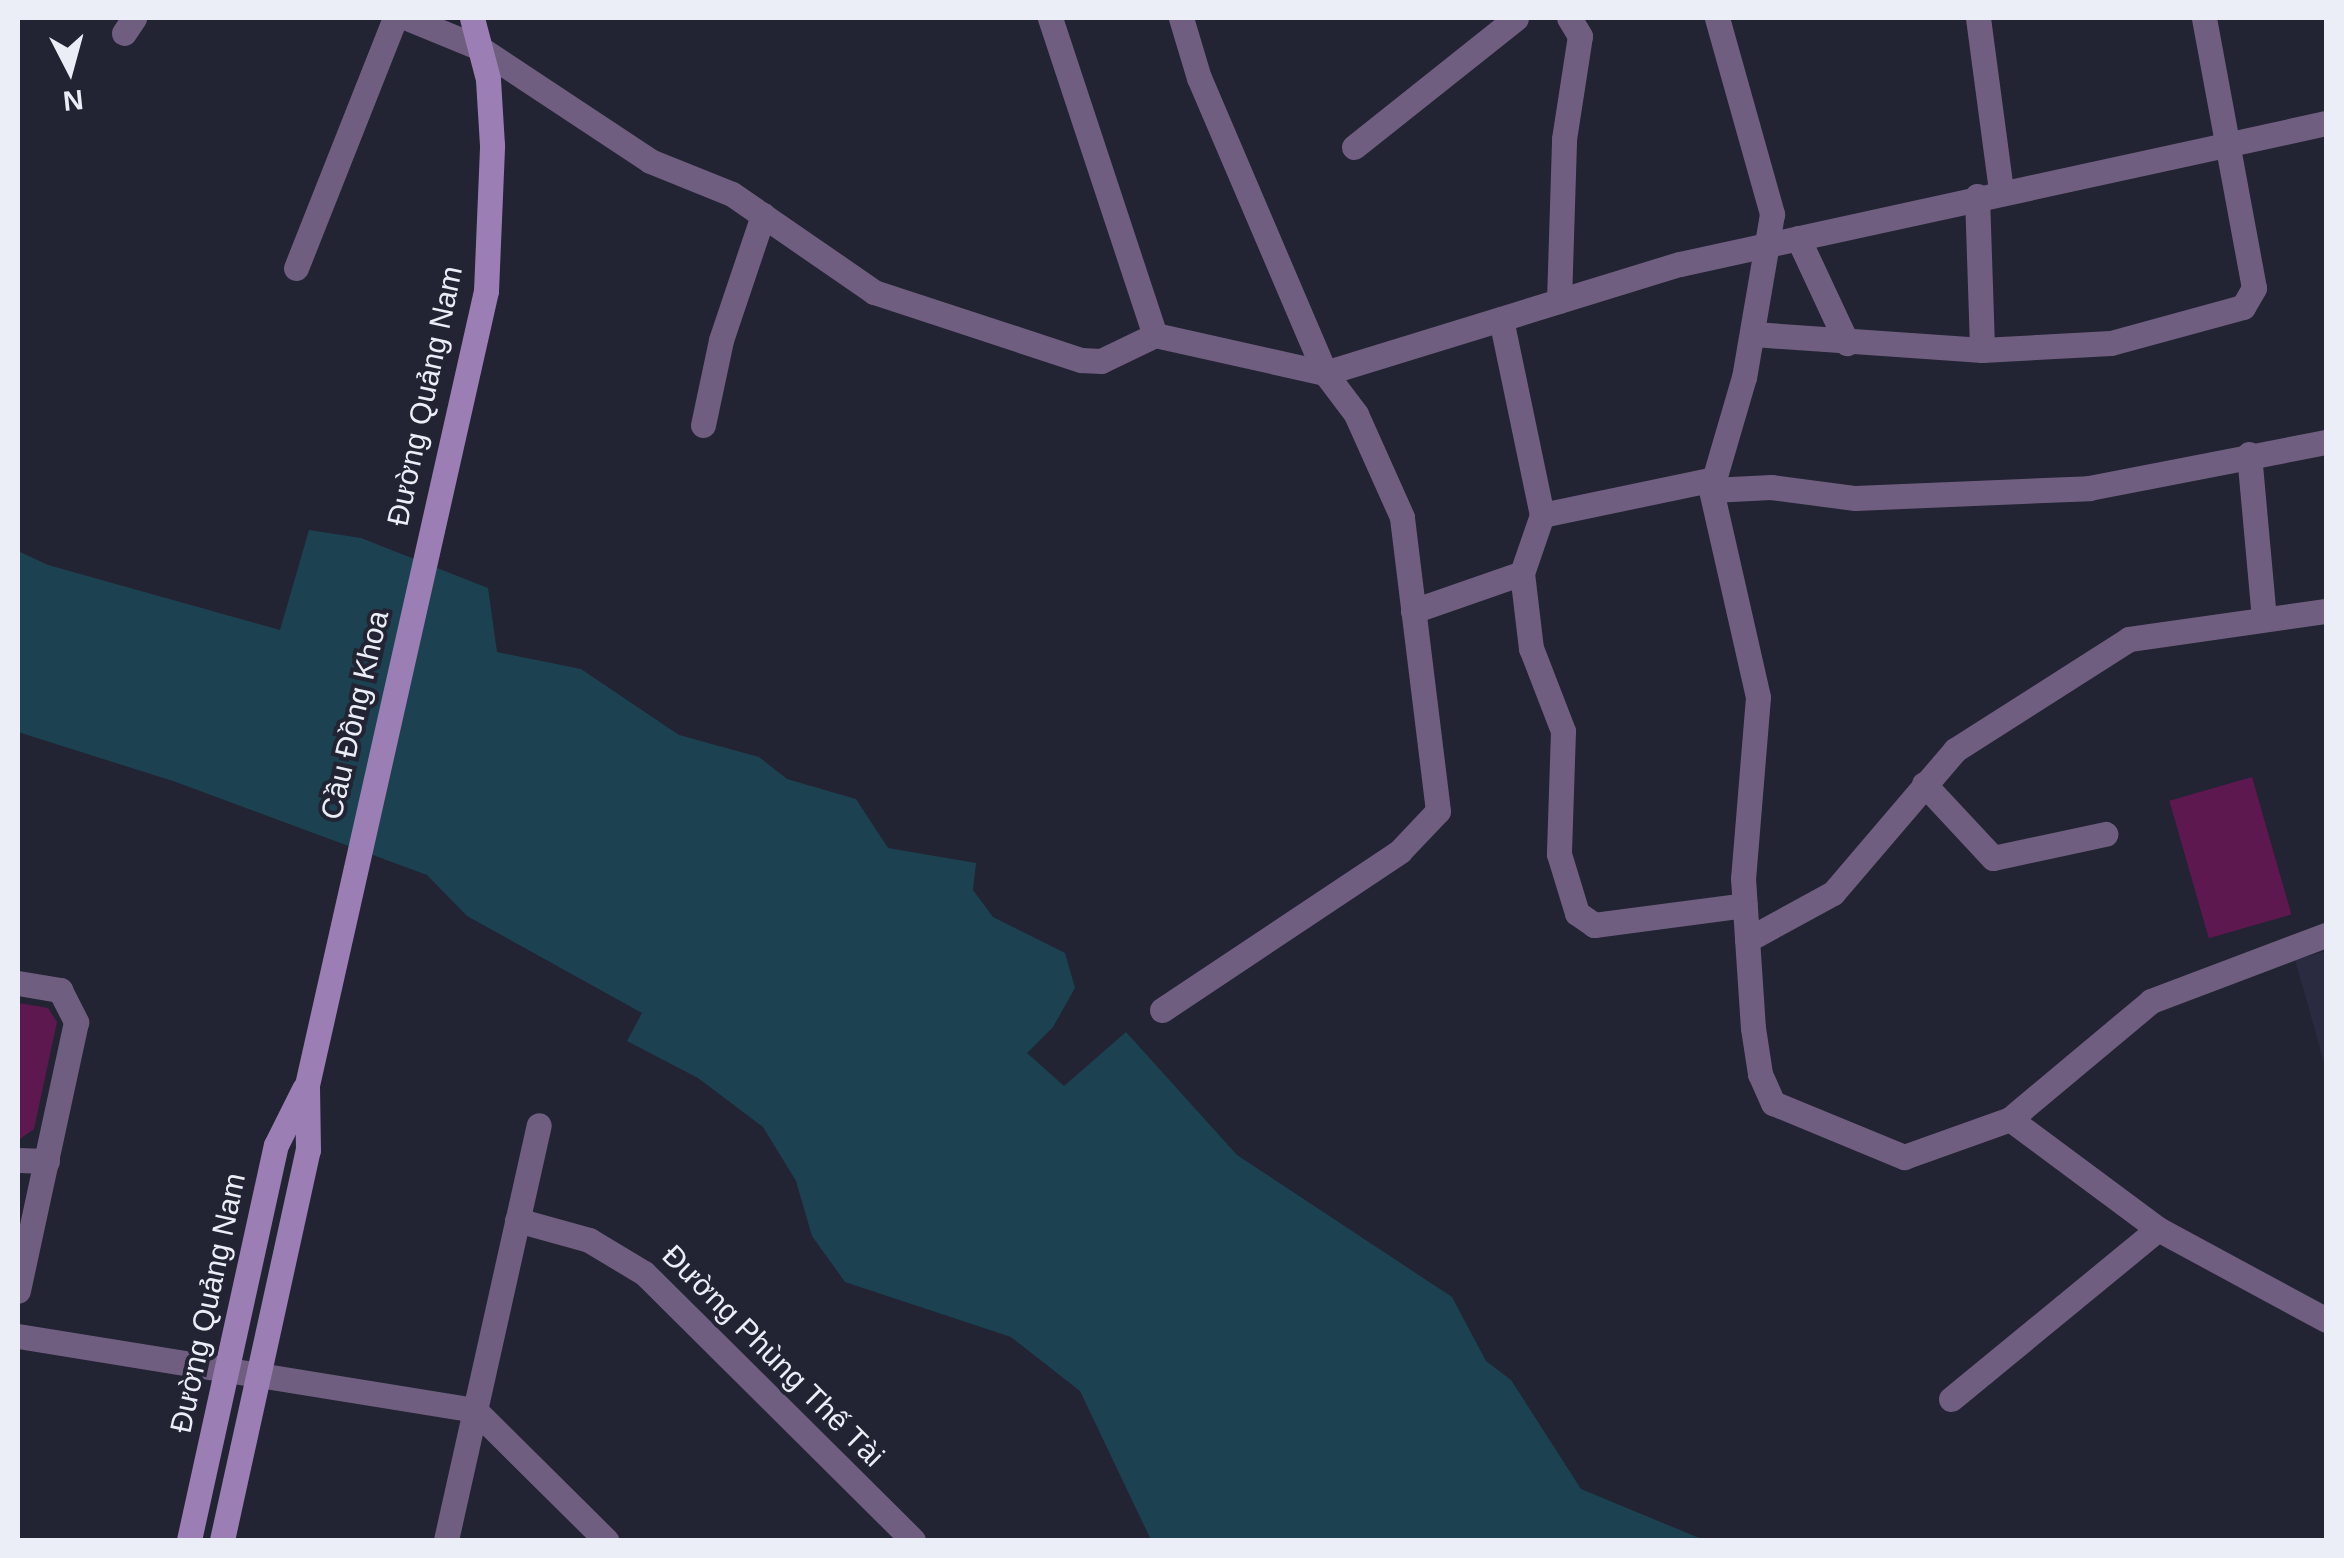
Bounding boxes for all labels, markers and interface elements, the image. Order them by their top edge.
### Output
north arrow [20,20,120,120]
text: N [62,84,85,117]
street label: Đường Quảng Nam [380,263,470,529]
street label: Cầu Đồng Khoa [313,607,397,823]
street label: Đường Quảng Nam [163,1170,253,1436]
street label: Đường Phùng Thế Tài [654,1237,892,1475]

